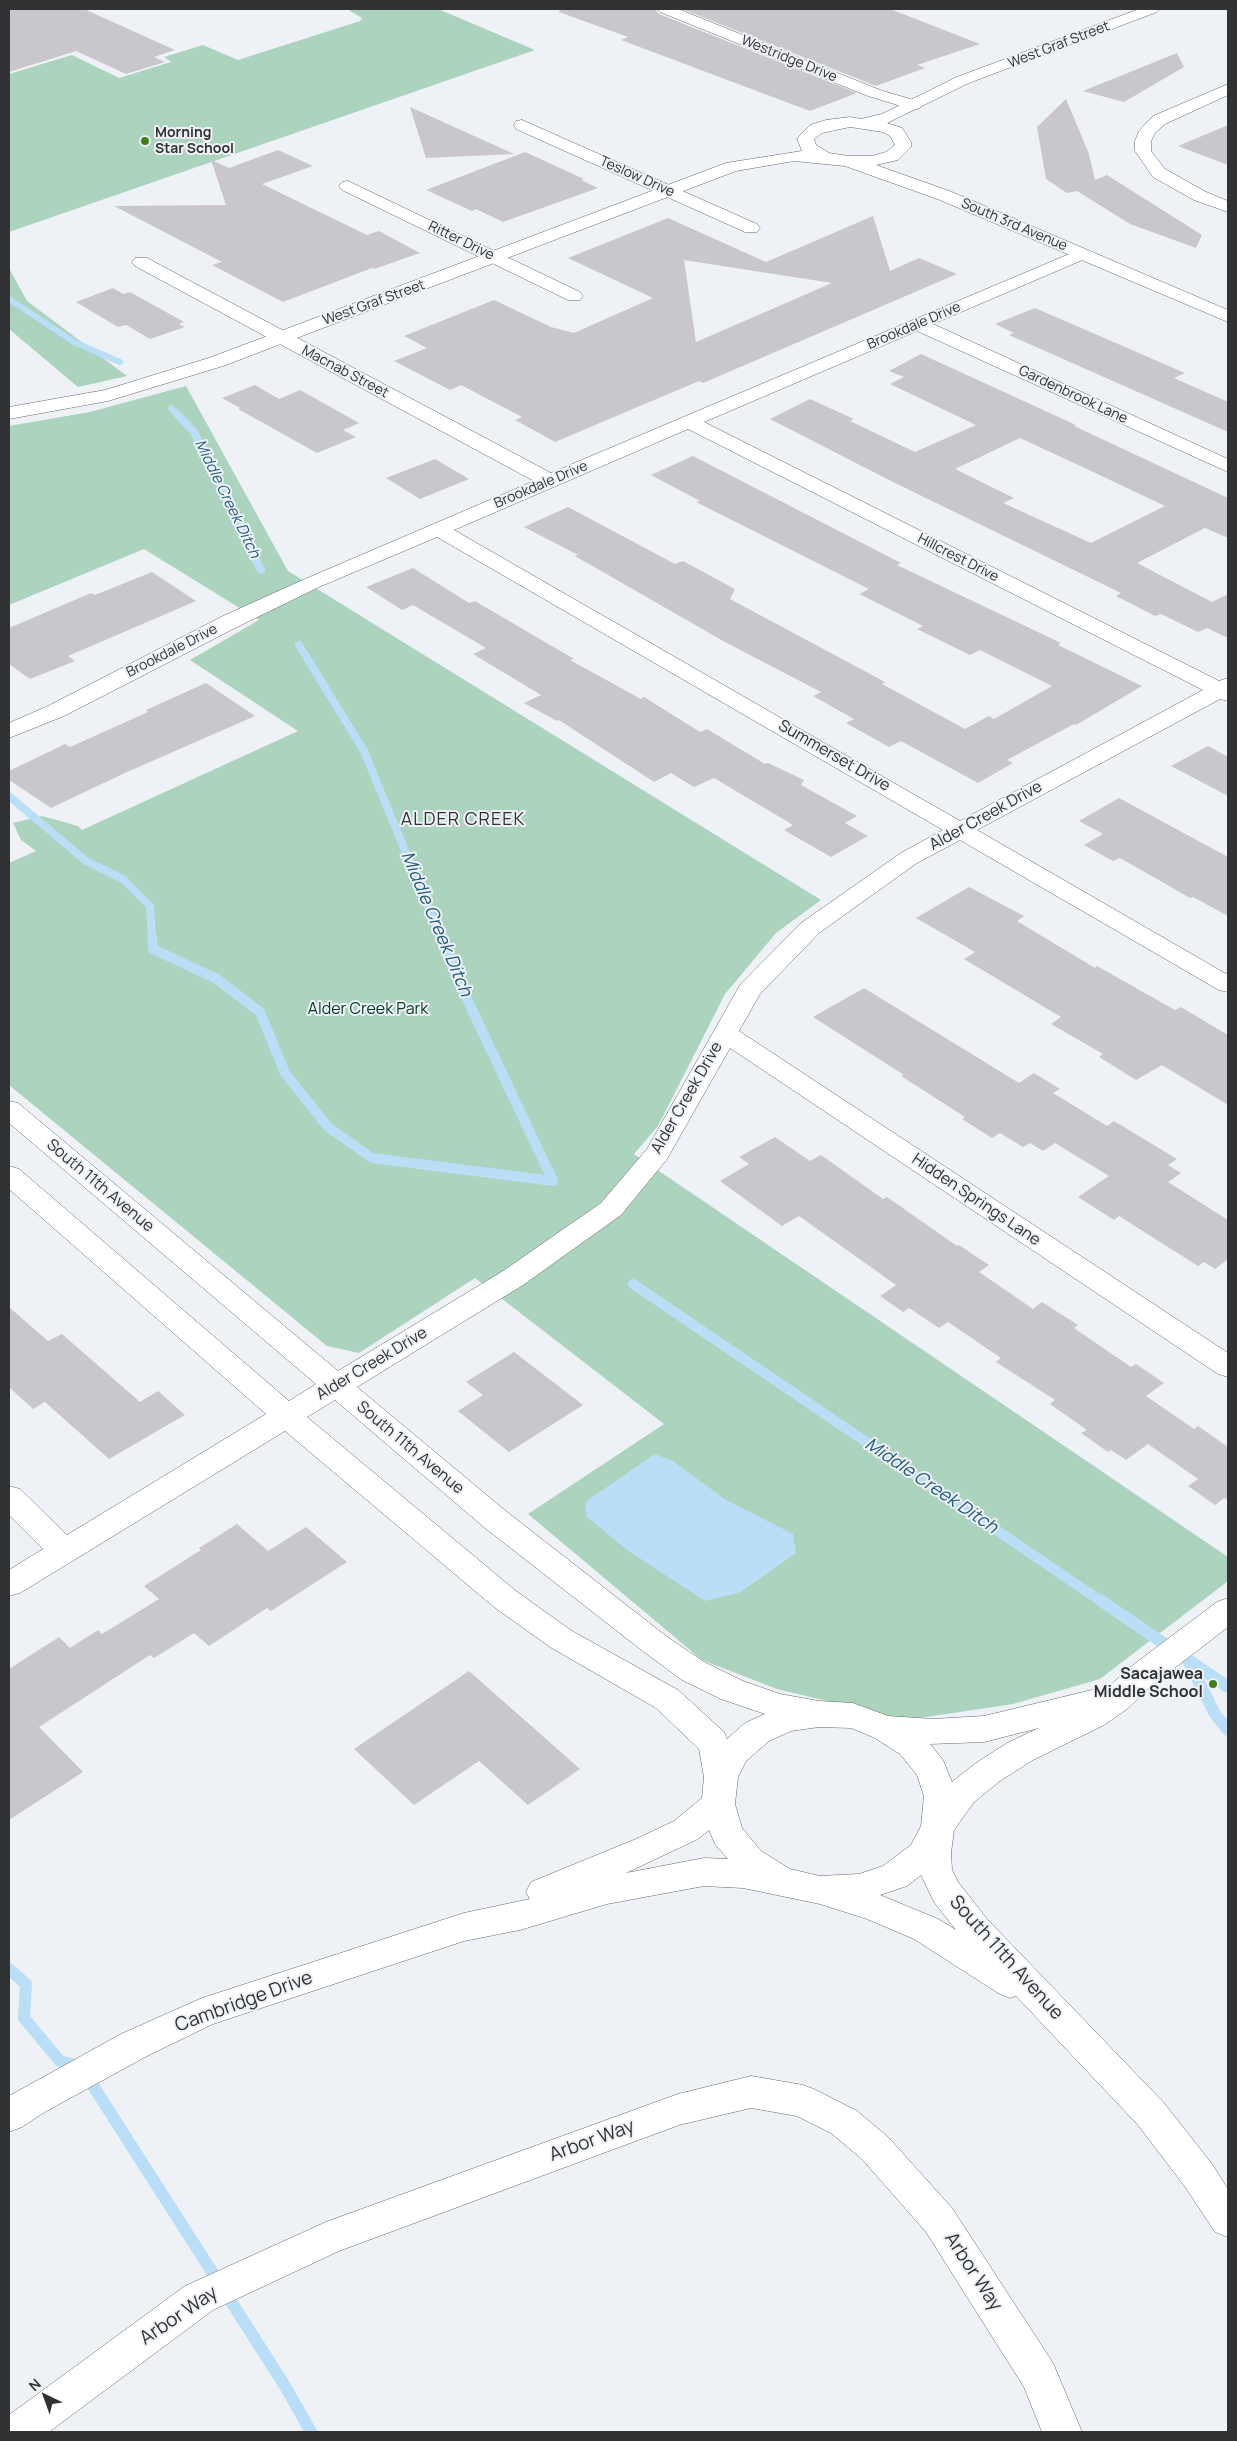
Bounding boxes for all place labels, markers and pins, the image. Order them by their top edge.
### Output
place label: Morning Star School [155,125,234,158]
marker: Morning Star School [139,135,151,147]
place label: Sacajawea Middle School [1094,1665,1203,1703]
marker: Sacajawea Middle School [1207,1678,1219,1690]

